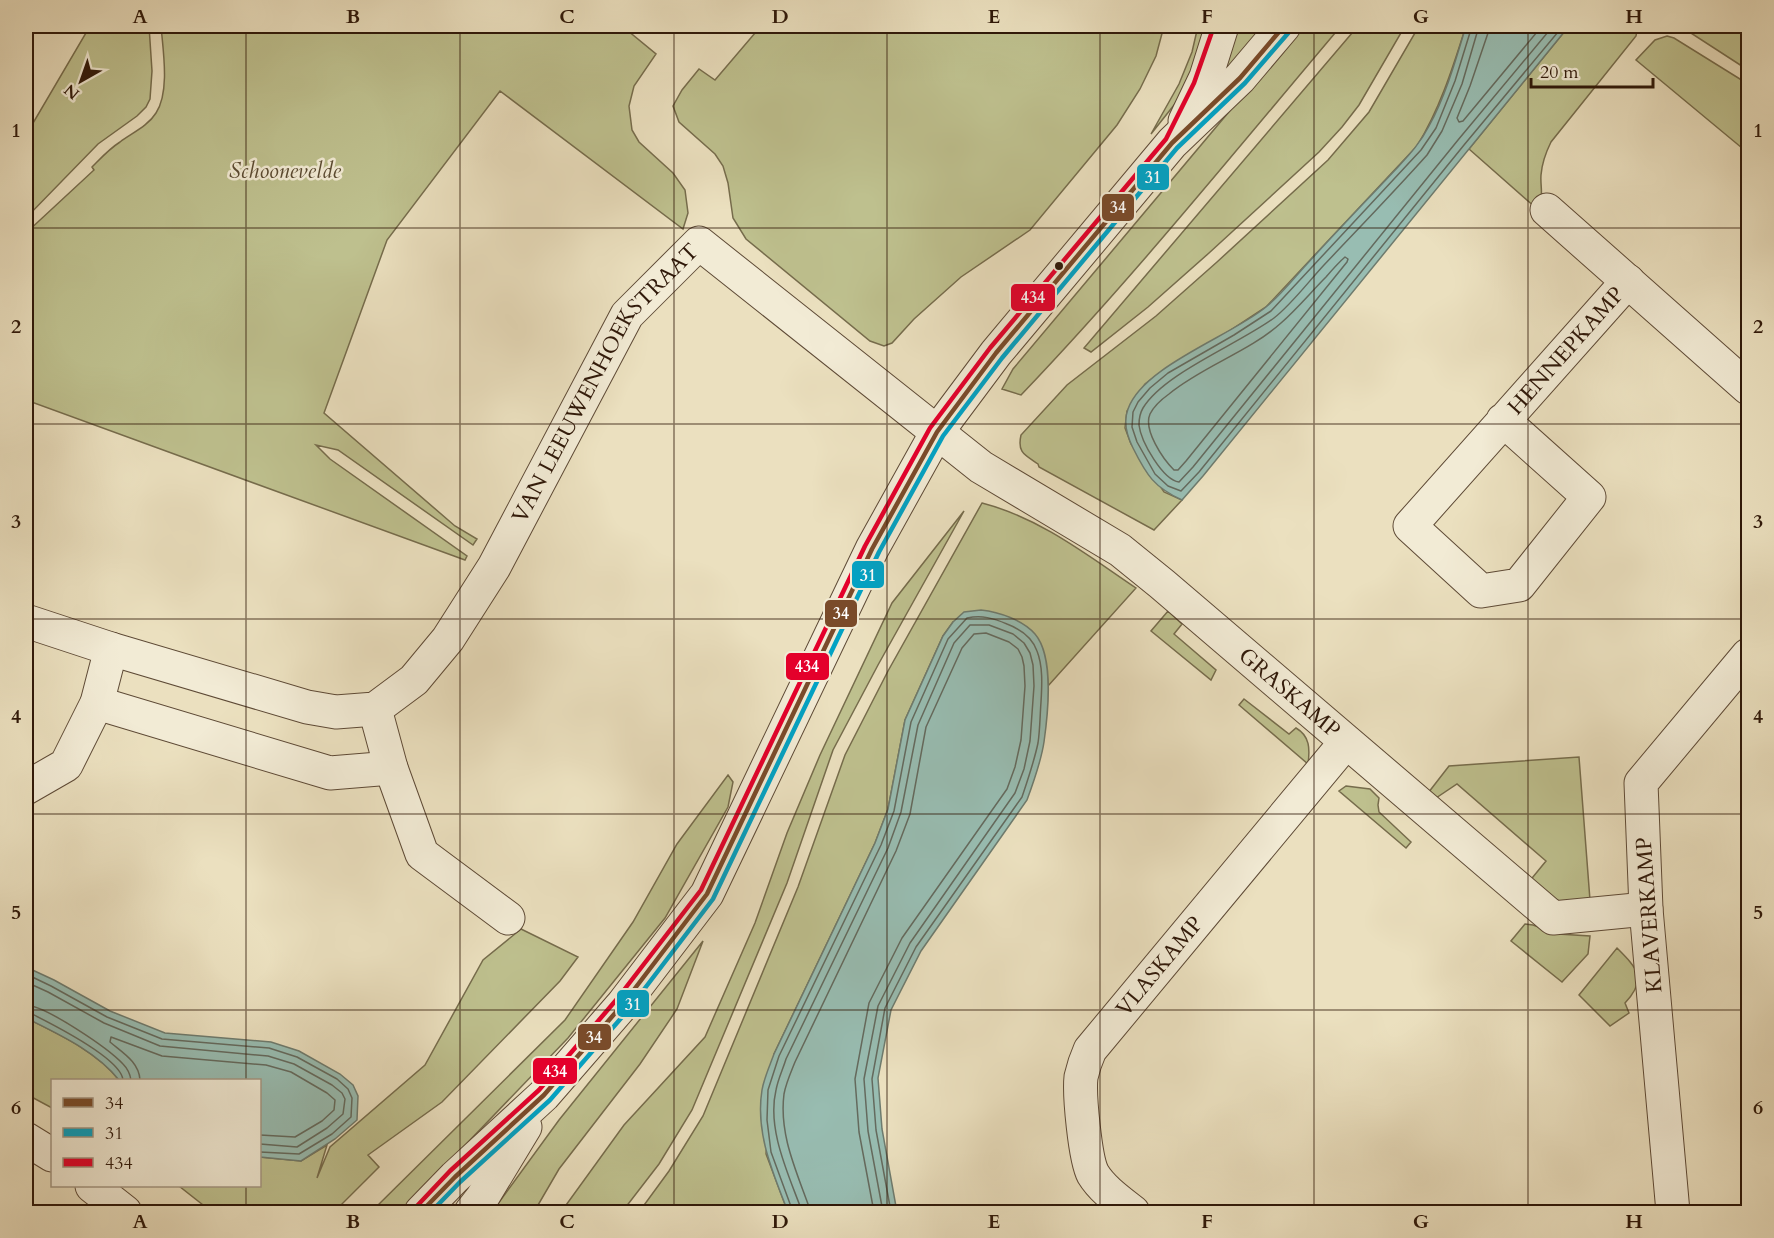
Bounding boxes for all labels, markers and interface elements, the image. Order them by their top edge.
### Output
text: A [132,3,148,30]
text: B [346,3,360,30]
text: C [559,3,575,30]
text: D [771,3,789,30]
text: E [988,3,1000,30]
text: F [1201,3,1213,30]
text: G [1413,3,1429,30]
text: H [1625,3,1643,30]
north arrow [51,51,111,111]
scale bar [1531,51,1652,89]
text: 20 m [1540,60,1579,85]
text: N [60,79,84,105]
text: 1 [11,117,21,144]
text: 1 [1753,117,1763,144]
park label: Schoonevelde [229,156,342,186]
line badge: 31 [1136,163,1170,191]
text: 31 [1145,167,1161,189]
line badge: 34 [1101,193,1135,222]
text: 34 [1110,197,1126,219]
street label: VAN LEEUWENHOEKSTRAAT [505,237,705,528]
unlabelled marker [1053,260,1065,272]
street label: HENNEPKAMP [1501,280,1631,421]
line badge: 434 [1010,283,1056,312]
text: 434 [1021,287,1045,309]
text: 2 [11,313,21,340]
text: 2 [1753,313,1763,340]
text: 3 [11,508,21,535]
text: 3 [1753,508,1763,535]
line badge: 31 [851,560,885,589]
text: 31 [860,565,876,587]
line badge: 34 [824,599,858,628]
text: 34 [833,603,849,625]
street label: GRASKAMP [1232,641,1347,745]
line badge: 434 [785,652,830,681]
text: 434 [795,656,819,678]
text: 4 [11,703,21,730]
text: 4 [1753,703,1763,730]
street label: KLAVERKAMP [1629,836,1669,994]
text: 5 [11,899,21,926]
text: 5 [1753,899,1763,926]
street label: VLASKAMP [1109,910,1210,1023]
line badge: 31 [616,989,650,1018]
text: 31 [625,994,641,1016]
line badge: 34 [577,1023,612,1051]
text: 34 [586,1027,602,1049]
line badge: 434 [532,1057,578,1085]
text: 434 [543,1061,567,1083]
legend [51,1079,261,1187]
text: 34 [105,1091,123,1116]
text: 6 [11,1094,21,1121]
text: 6 [1753,1094,1763,1121]
text: 31 [105,1121,123,1146]
text: 434 [105,1151,133,1176]
text: A [132,1208,148,1235]
text: B [346,1208,360,1235]
text: C [559,1208,575,1235]
text: D [771,1208,789,1235]
text: E [988,1208,1000,1235]
text: F [1201,1208,1213,1235]
text: G [1413,1208,1429,1235]
text: H [1625,1208,1643,1235]

